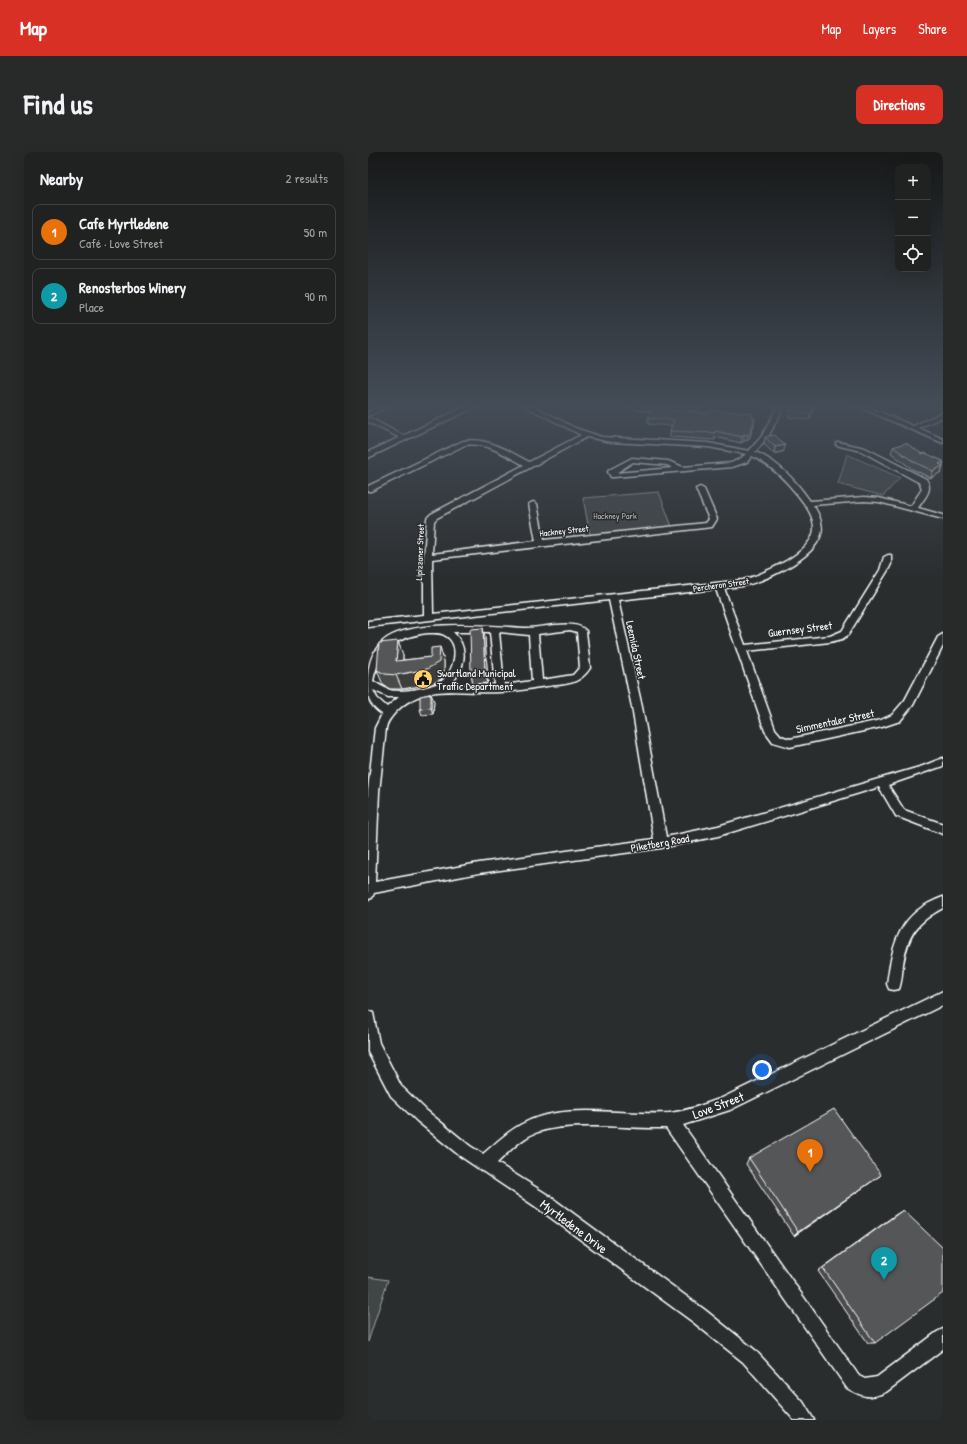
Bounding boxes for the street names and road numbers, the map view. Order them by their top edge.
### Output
street label: Hackney Street [539,522,590,540]
street label: Lipizzaner Street [413,523,427,580]
street label: Percheron Street [692,575,751,595]
street label: Guernsey Street [767,618,833,640]
street label: Leemida Street [623,619,649,681]
street label: Simmentaler Street [795,706,876,736]
street label: Piketberg Road [630,831,691,855]
street label: Love Street [690,1087,747,1123]
street label: Myrtledene Drive [537,1195,611,1257]

